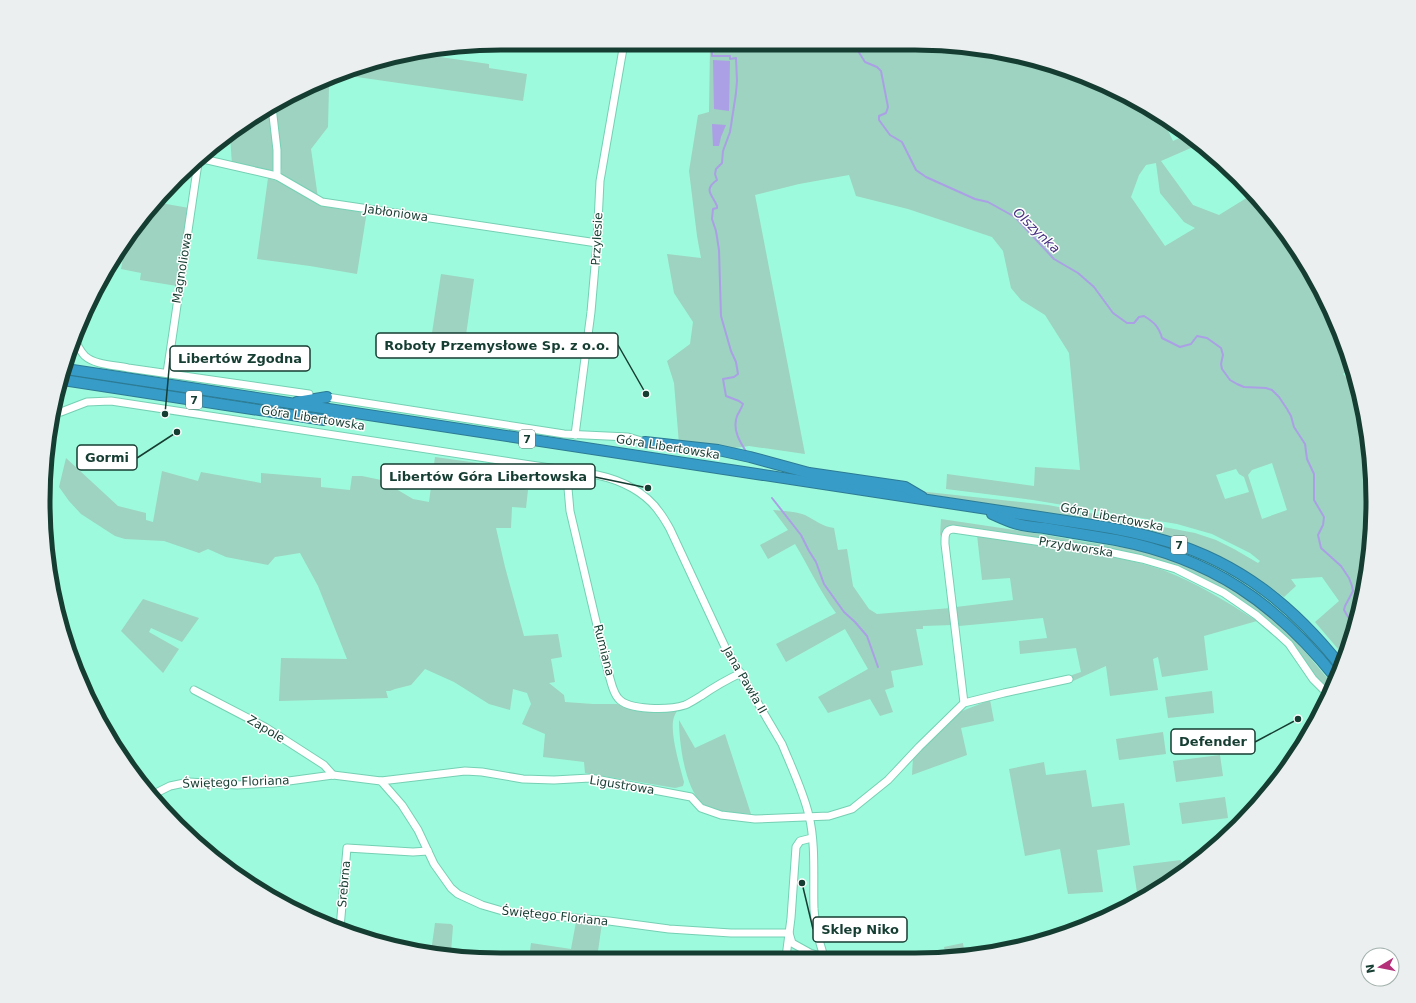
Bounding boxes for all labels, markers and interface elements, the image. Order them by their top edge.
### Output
street label: Jabłoniowa [362,201,429,224]
water label: Olszynka [1010,205,1063,256]
street label: Przylesie [589,212,605,266]
street label: Magnoliowa [169,232,195,304]
callout: Roboty Przemysłowe Sp. z o.o. [376,333,618,358]
text: Roboty Przemysłowe Sp. z o.o. [384,338,610,353]
callout: Libertów Zgodna [170,346,310,371]
text: Libertów Zgodna [178,351,302,366]
road number: 7 [186,391,202,409]
street label: Góra Libertowska [260,403,366,433]
road number: 7 [519,430,535,448]
street label: Góra Libertowska [615,432,721,462]
callout: Gormi [77,445,137,470]
text: Gormi [85,450,129,465]
callout: Libertów Góra Libertowska [381,464,595,489]
text: Libertów Góra Libertowska [389,469,587,484]
street label: Góra Libertowska [1059,500,1165,534]
street label: Przydworska [1038,534,1114,560]
road number: 7 [1171,536,1187,554]
street label: Rumiana [591,623,617,677]
street label: Jana Pawła II [720,643,770,716]
street label: Zapole [245,712,287,746]
callout: Defender [1171,729,1255,754]
text: Defender [1179,734,1248,749]
street label: Świętego Floriana [182,772,290,791]
street label: Ligustrowa [589,773,655,797]
street label: Srebrna [335,860,353,908]
street label: Świętego Floriana [501,902,609,929]
callout: Sklep Niko [813,917,907,942]
text: Sklep Niko [821,922,899,937]
north arrow [1360,947,1400,987]
text: N [1363,963,1378,974]

